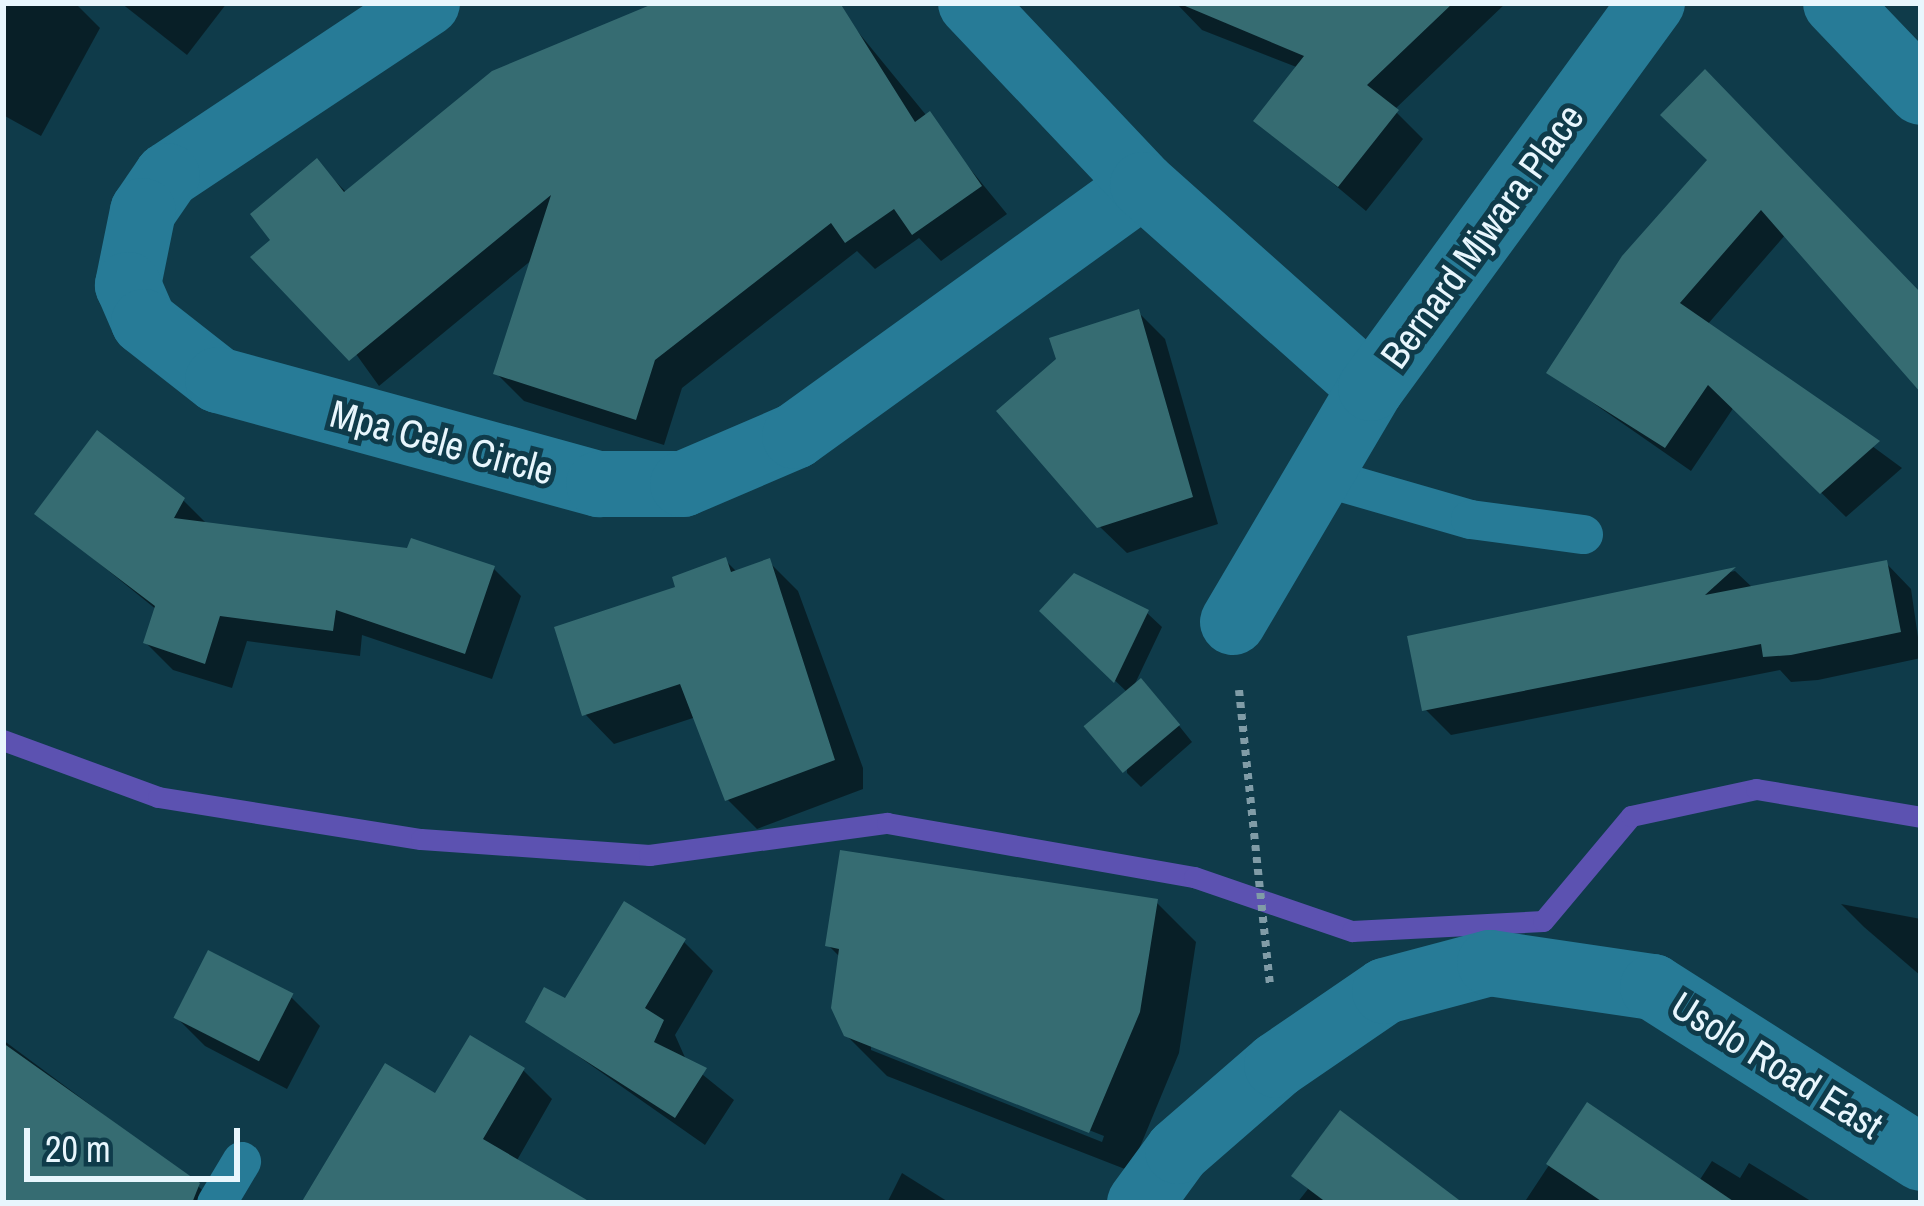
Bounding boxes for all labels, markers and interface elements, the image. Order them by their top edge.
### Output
street label: Bernard Mjwara Place [1371,95,1593,377]
street label: Mpa Cele Circle [325,390,559,494]
street label: Usolo Road East [1663,982,1891,1148]
scale bar [30,1104,246,1178]
text: 20 m [45,1125,111,1173]

